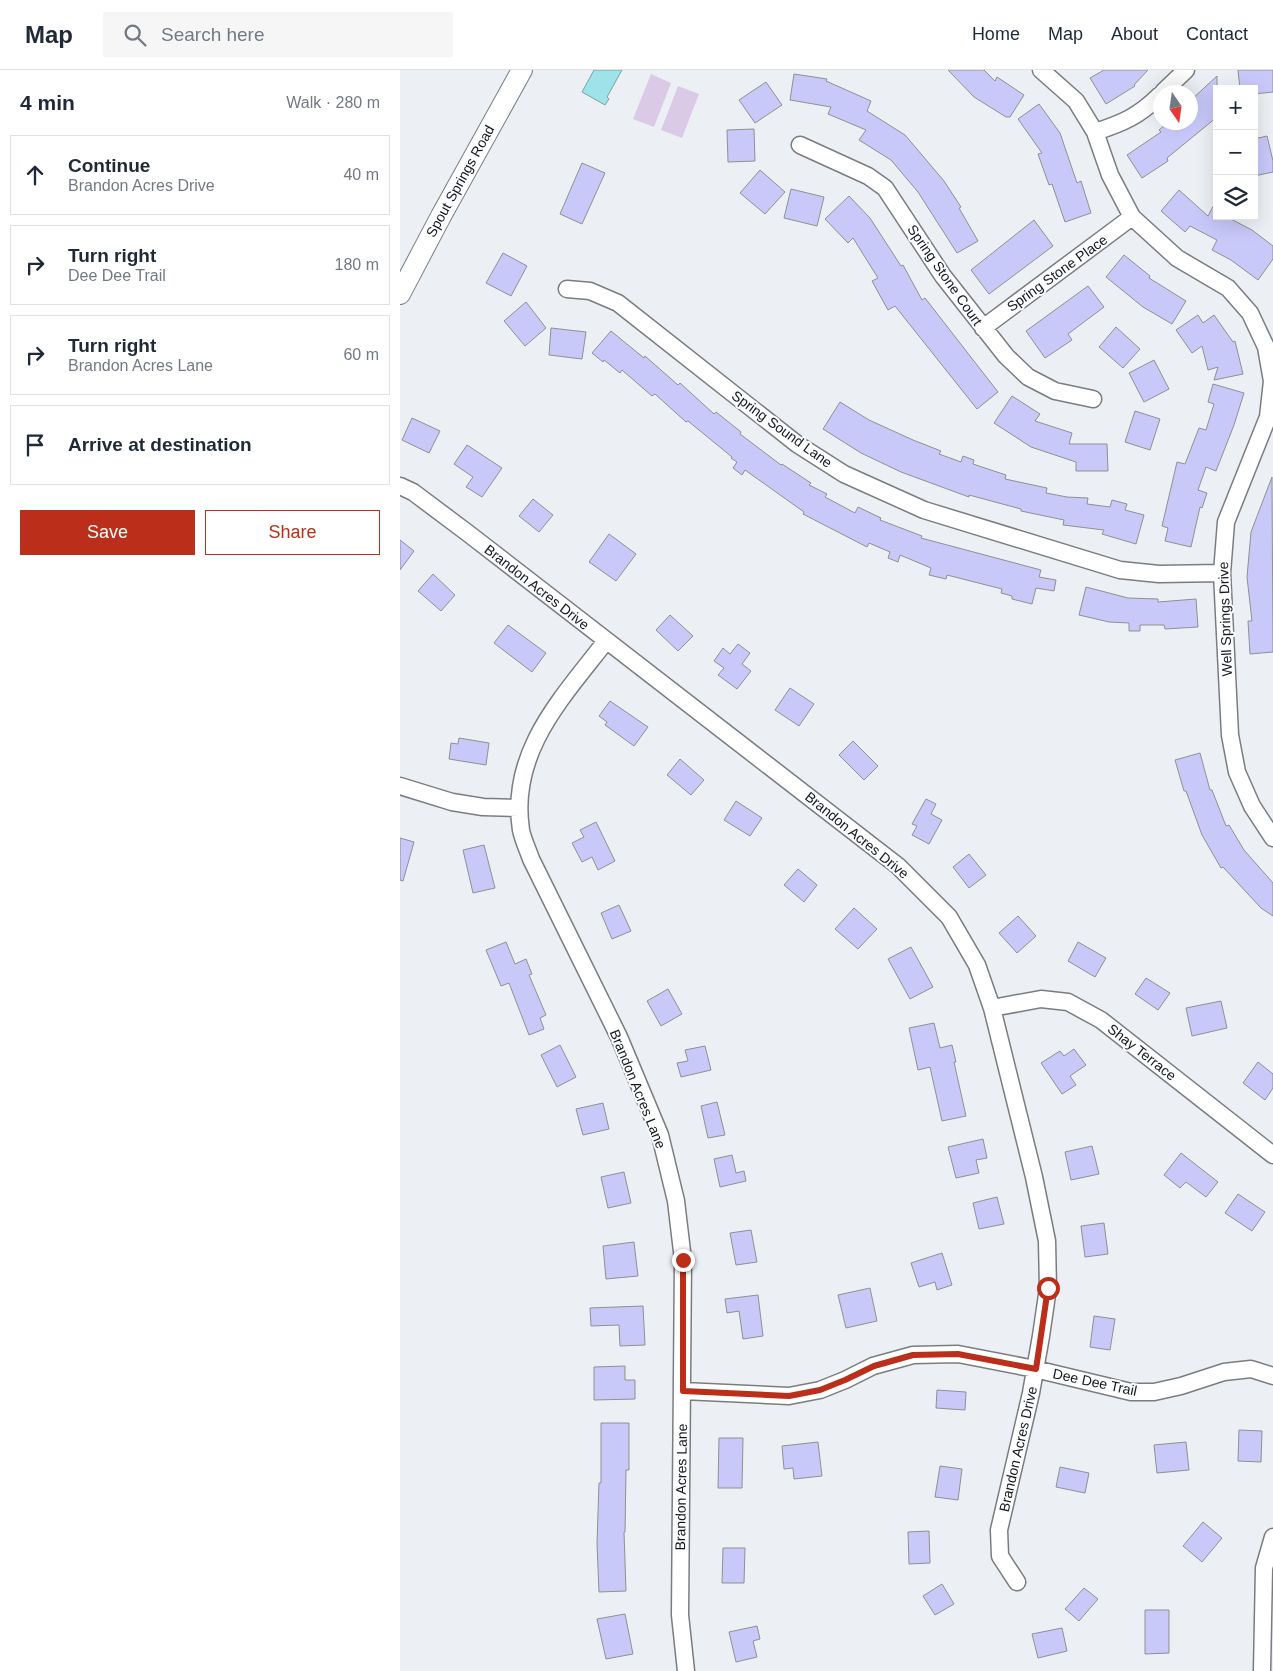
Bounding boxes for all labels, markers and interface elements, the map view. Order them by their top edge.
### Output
search box [103,12,453,57]
text: Map [25,21,73,48]
icon: search [121,21,149,49]
text: Search here [161,24,265,45]
text: Home [972,24,1020,44]
text: Map [1048,24,1083,44]
text: About [1111,24,1158,44]
text: Contact [1186,24,1248,44]
north arrow [1153,85,1198,130]
map controls [1213,85,1258,220]
button: + [1213,85,1258,130]
text: 4 min [20,91,75,114]
text: Walk · 280 m [286,94,380,111]
street label: Spout Springs Road [423,122,497,240]
button: − [1213,130,1258,175]
text: Continue [68,155,150,176]
icon: ahead [21,161,49,189]
text: 40 m [343,166,379,183]
button: layers [1213,175,1258,220]
text: Brandon Acres Drive [68,177,215,194]
street label: Spring Stone Court [904,222,986,328]
street label: Spring Stone Place [1004,231,1110,315]
text: Turn right [68,245,156,266]
icon: right [21,251,49,279]
text: 180 m [335,256,379,273]
text: Dee Dee Trail [68,267,166,284]
text: Turn right [68,335,156,356]
icon: right [21,341,49,369]
text: 60 m [343,346,379,363]
text: Brandon Acres Lane [68,357,213,374]
street label: Spring Sound Lane [729,387,835,471]
icon: arrive [21,431,49,459]
text: Arrive at destination [68,434,252,455]
button: Save [20,510,195,555]
button: Share [205,510,380,555]
street label: Brandon Acres Drive [481,541,593,633]
street label: Well Springs Drive [1215,561,1235,677]
street label: Brandon Acres Drive [802,788,912,882]
street label: Shay Terrace [1105,1020,1179,1084]
street label: Brandon Acres Lane [607,1027,669,1151]
route end [672,1249,695,1272]
route start [1037,1277,1060,1300]
street label: Dee Dee Trail [1051,1365,1139,1399]
street label: Brandon Acres Drive [996,1384,1040,1513]
street label: Brandon Acres Lane [672,1423,690,1551]

